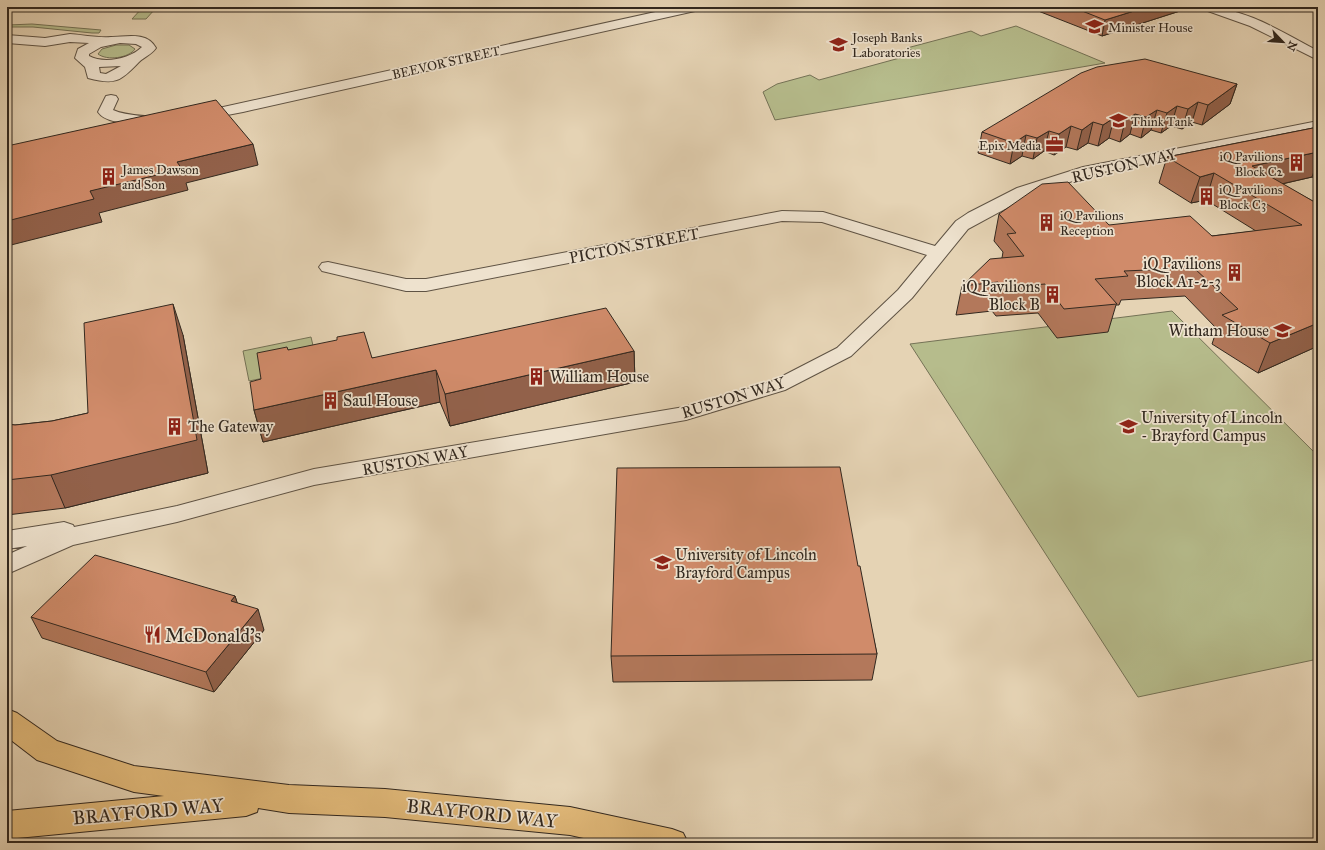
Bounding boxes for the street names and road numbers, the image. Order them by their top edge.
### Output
street label: BEEVOR STREET [391,43,502,83]
street label: RUSTON WAY [1070,144,1179,187]
street label: PICTON STREET [567,224,701,267]
street label: RUSTON WAY [679,372,788,422]
street label: RUSTON WAY [361,442,470,479]
street label: BRAYFORD WAY [72,793,225,830]
street label: BRAYFORD WAY [406,794,559,833]

